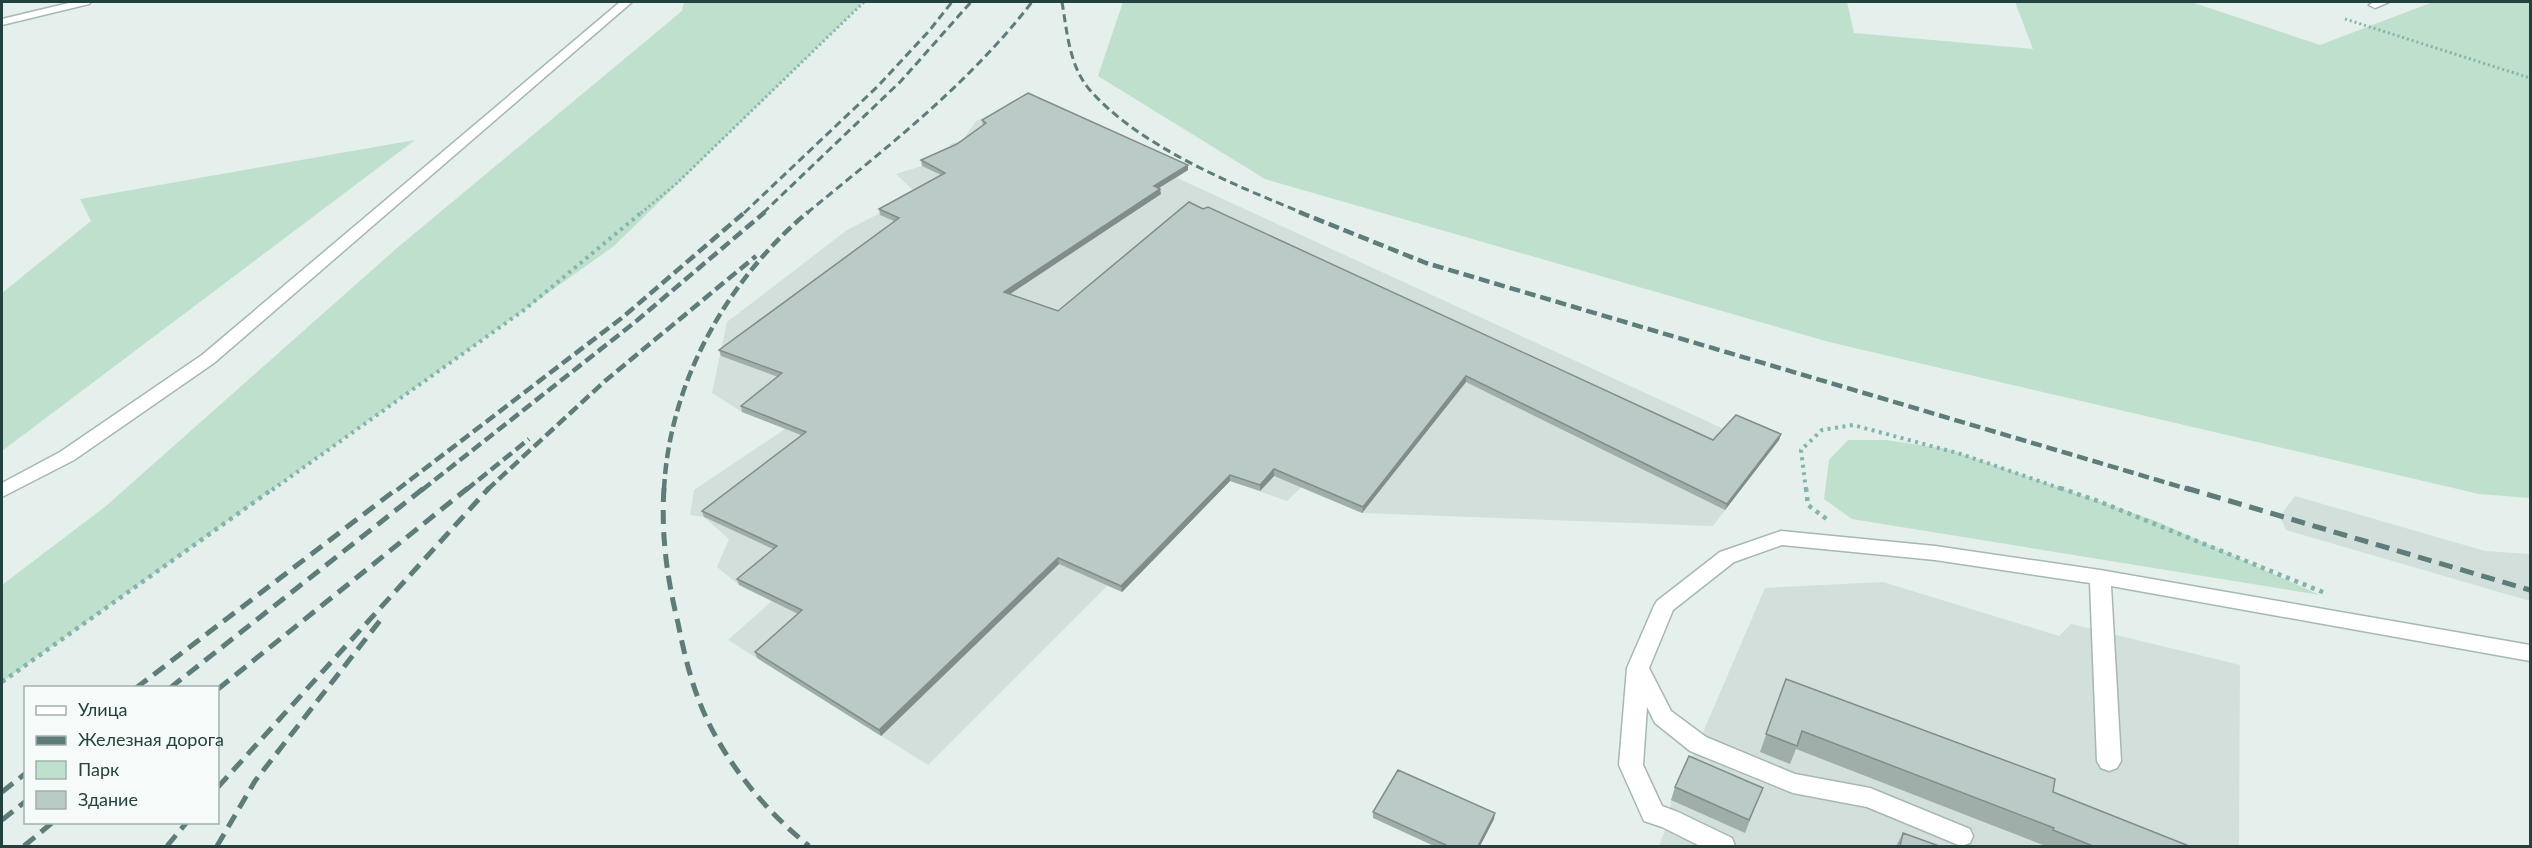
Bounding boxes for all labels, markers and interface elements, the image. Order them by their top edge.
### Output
legend [24,686,219,824]
text: Улица [78,698,128,720]
text: Железная дорога [78,728,224,750]
text: Парк [78,758,120,780]
text: Здание [78,788,138,810]

